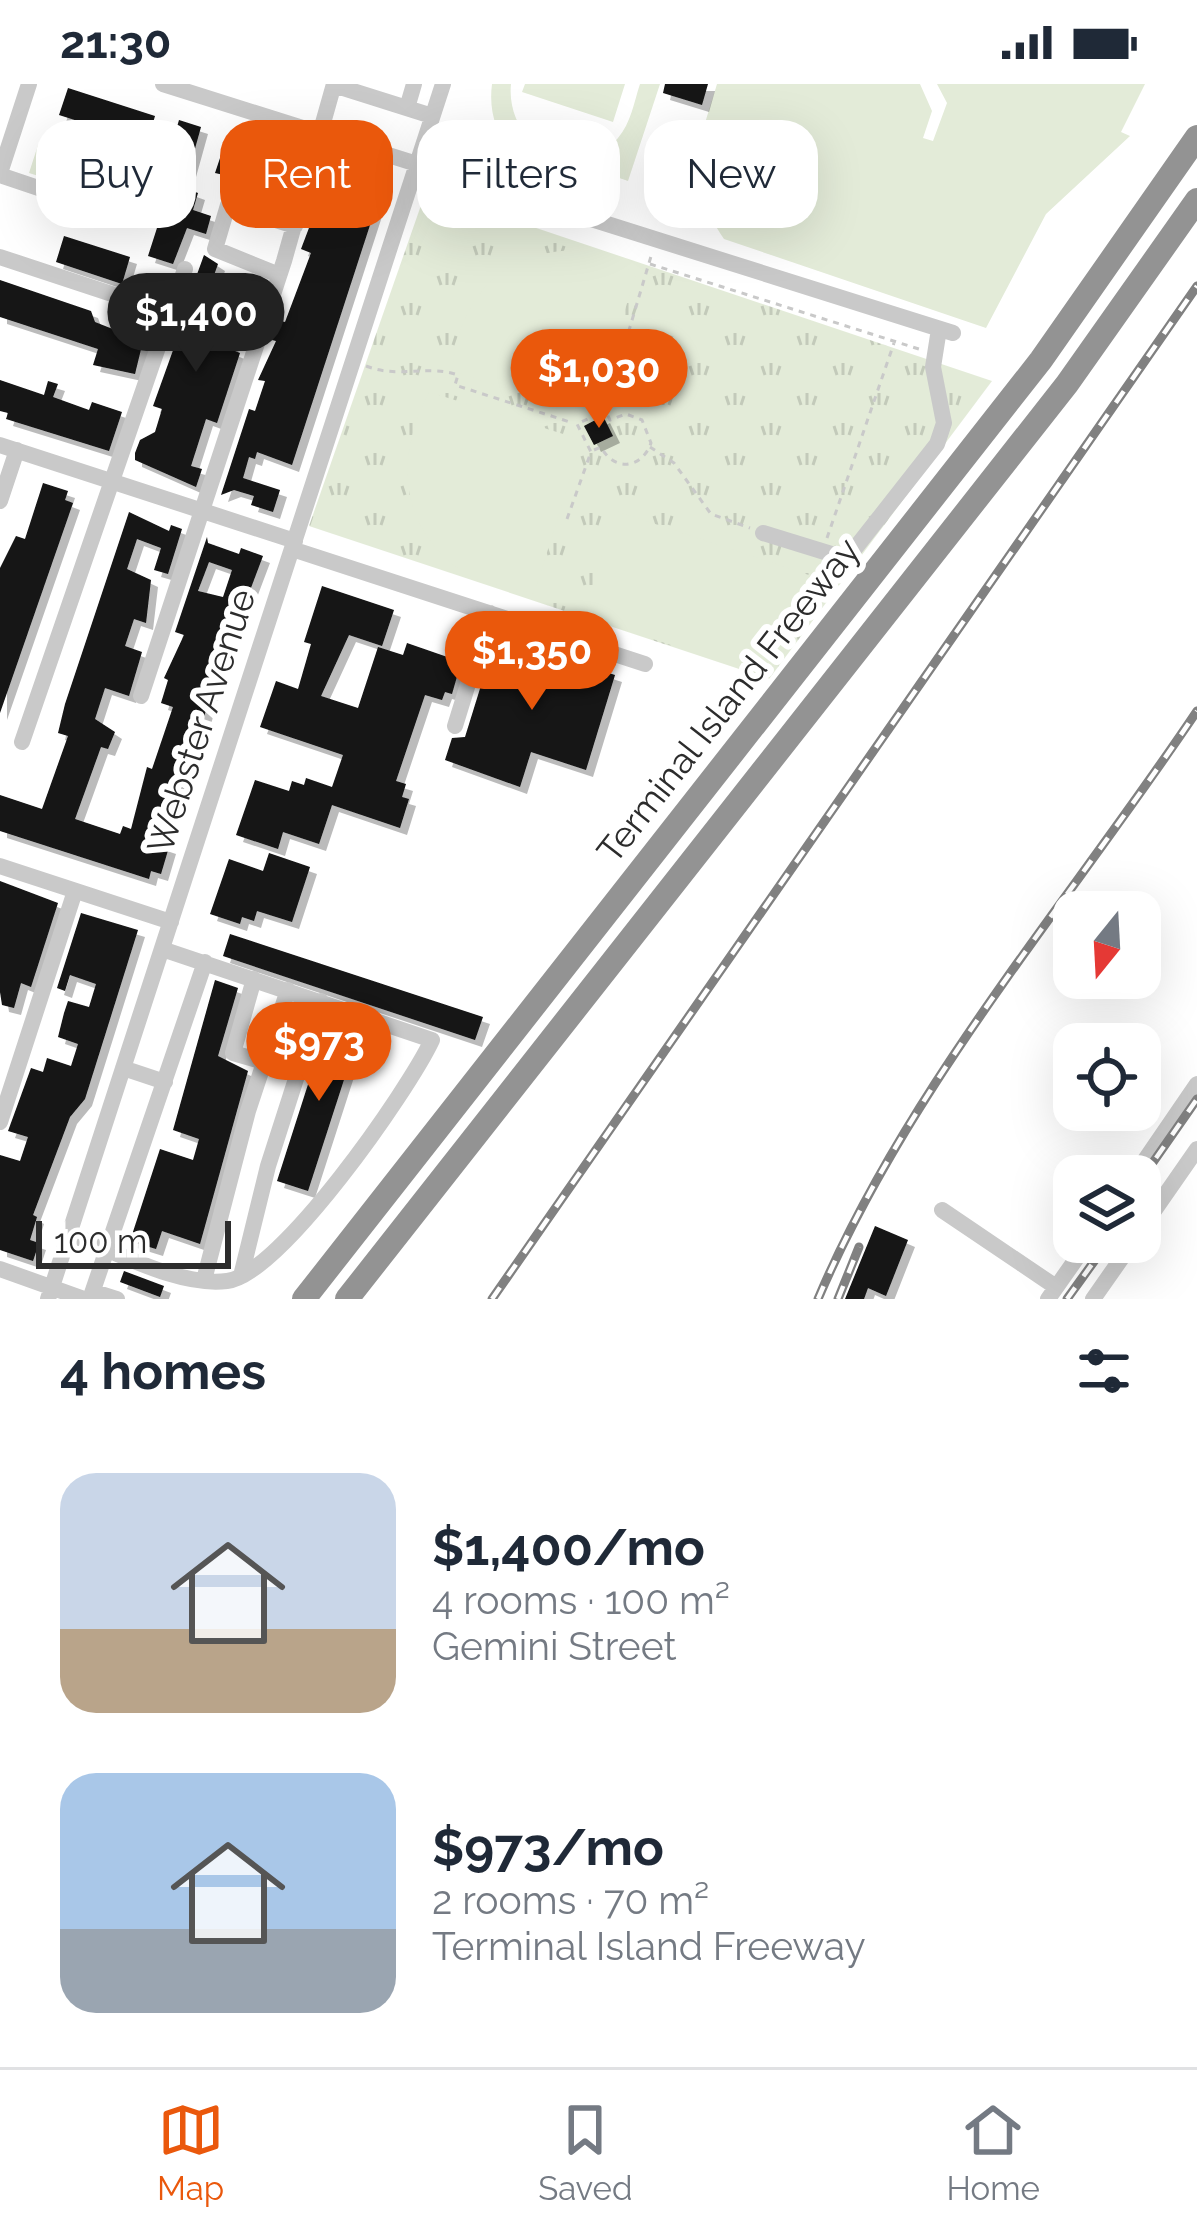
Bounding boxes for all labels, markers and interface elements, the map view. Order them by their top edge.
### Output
text: 21:30 [60,16,171,69]
chip: Buy [36,120,196,228]
chip: Rent [220,120,393,228]
chip: Filters [417,120,620,228]
chip: New [644,120,818,228]
pin: $1,400 [98,273,294,375]
text: $1,400 [134,289,258,335]
pin: $1,030 [501,329,697,431]
text: $1,030 [538,345,660,391]
street label: Terminal Island Freeway [588,529,868,871]
street label: Webster Avenue [139,584,263,858]
pin: $1,350 [434,611,630,713]
text: $1,350 [472,627,592,673]
north arrow [1053,891,1161,999]
map controls [1053,891,1161,1263]
pin: $973 [248,1002,390,1104]
text: $973 [273,1018,365,1064]
button: locate [1053,1023,1161,1131]
button: layers [1053,1155,1161,1263]
scale bar [36,1215,231,1268]
text: 100 m [54,1222,147,1261]
icon: filters [1071,1338,1137,1404]
text: 4 homes [60,1341,266,1401]
text: $1,400/mo [432,1517,705,1577]
icon: home [156,1521,300,1665]
text: 4 rooms · 100 m² [432,1577,730,1623]
text: Gemini Street [432,1623,676,1669]
text: $973/mo [432,1817,664,1877]
icon: home [156,1821,300,1965]
text: 2 rooms · 70 m² [432,1877,709,1923]
text: Terminal Island Freeway [432,1923,866,1969]
tab: Map [157,2097,224,2208]
tab: Saved [538,2097,633,2208]
tab: Home [947,2097,1040,2208]

